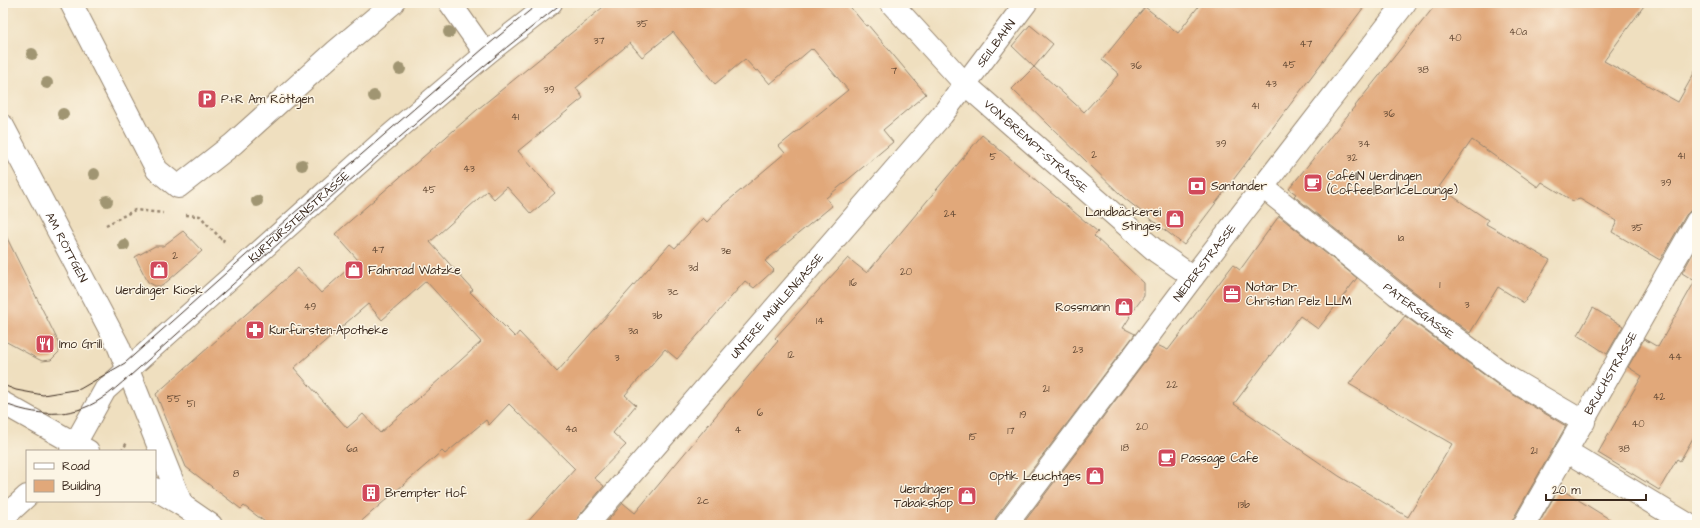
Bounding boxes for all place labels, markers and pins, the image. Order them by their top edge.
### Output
parking icon: P+R Am Röttgen [196,88,218,110]
place label: P+R Am Röttgen [221,91,314,109]
place label: CaféIN Uerdingen (Coffee|Bar|IceLounge) [1327,168,1458,200]
cafe icon: CaféIN Uerdingen (Coffee|Bar|IceLounge) [1302,172,1324,194]
bank icon: Santander [1186,175,1208,197]
place label: Santander [1211,178,1267,195]
place label: Landbäckerei Stinges [1085,204,1161,236]
shop icon: Landbäckerei Stinges [1164,208,1186,230]
shop icon: Uerdinger Kiosk [148,259,170,281]
shop icon: Fahrrad Watzke [343,259,365,281]
place label: Fahrrad Watzke [368,262,461,279]
place label: Notar Dr. Christian Pelz LLM [1246,279,1352,310]
place label: Uerdinger Kiosk [115,282,203,300]
office icon: Notar Dr. Christian Pelz LLM [1221,283,1243,305]
shop icon: Rossmann [1113,296,1135,318]
place label: Rossmann [1055,299,1110,316]
pharmacy icon: Kurfürsten-Apotheke [244,319,266,341]
place label: Kurfürsten-Apotheke [269,322,389,339]
restaurant icon: Imo Grill [34,333,56,355]
place label: Imo Grill [59,336,102,353]
cafe icon: Passage Cafe [1156,447,1178,469]
place label: Passage Cafe [1181,450,1259,468]
shop icon: Optik Leuchtges [1084,465,1106,487]
place label: Optik Leuchtges [989,468,1081,486]
place label: Uerdinger Tabakshop [894,481,953,512]
building icon: Brempter Hof [360,482,382,504]
place label: Brempter Hof [385,485,467,502]
shop icon: Uerdinger Tabakshop [956,485,978,507]

